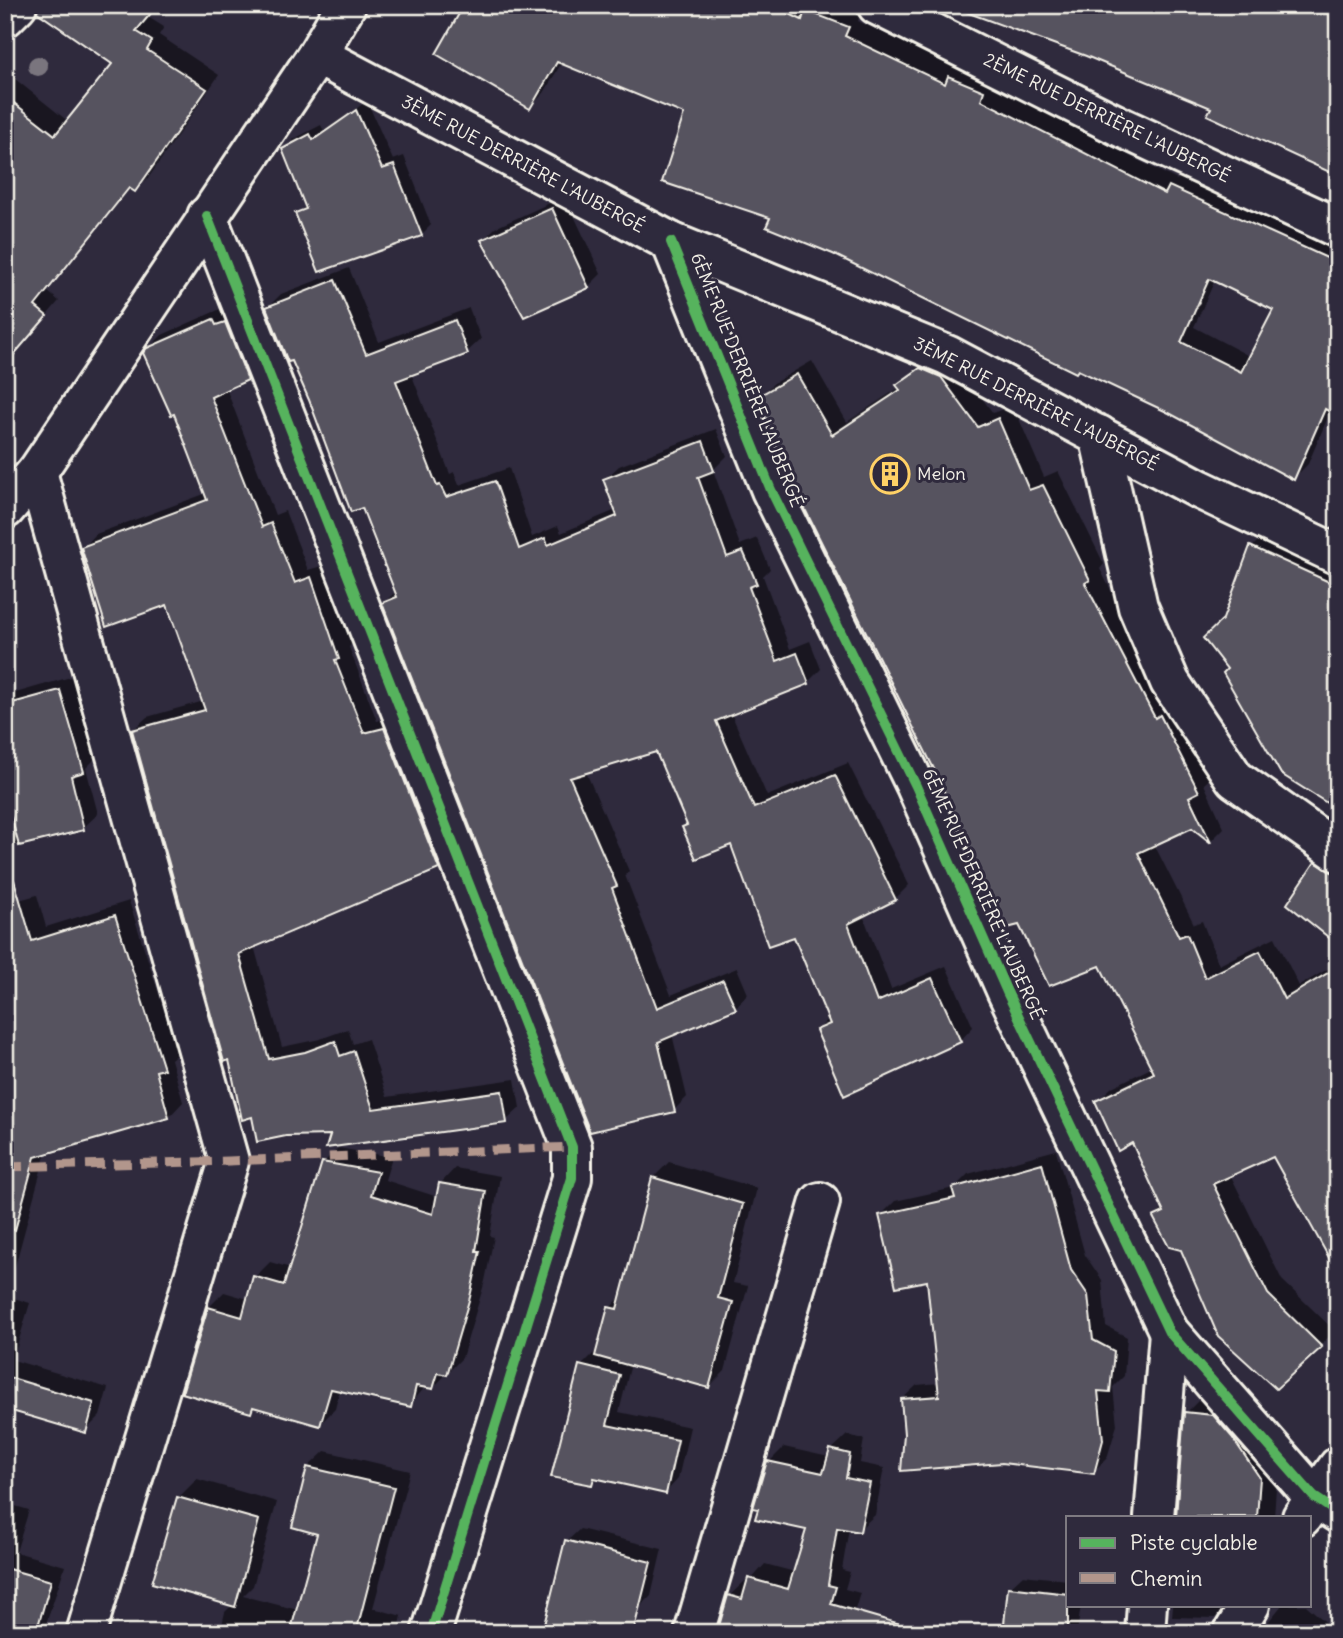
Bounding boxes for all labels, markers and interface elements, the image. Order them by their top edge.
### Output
street label: 2ÈME RUE DERRIÈRE L'AUBERGÉ [980,48,1234,187]
street label: 3ÈME RUE DERRIÈRE L'AUBERGÉ [398,90,649,238]
street label: 6ÈME RUE DERRIÈRE L'AUBERGÉ [686,249,809,510]
street label: 3ÈME RUE DERRIÈRE L'AUBERGÉ [910,332,1163,476]
building icon: Melon [869,453,911,495]
place label: Melon [917,462,966,485]
street label: 6ÈME RUE DERRIÈRE L'AUBERGÉ [918,765,1049,1023]
legend [1066,1516,1312,1606]
text: Piste cyclable [1130,1529,1258,1556]
text: Chemin [1130,1565,1203,1592]

